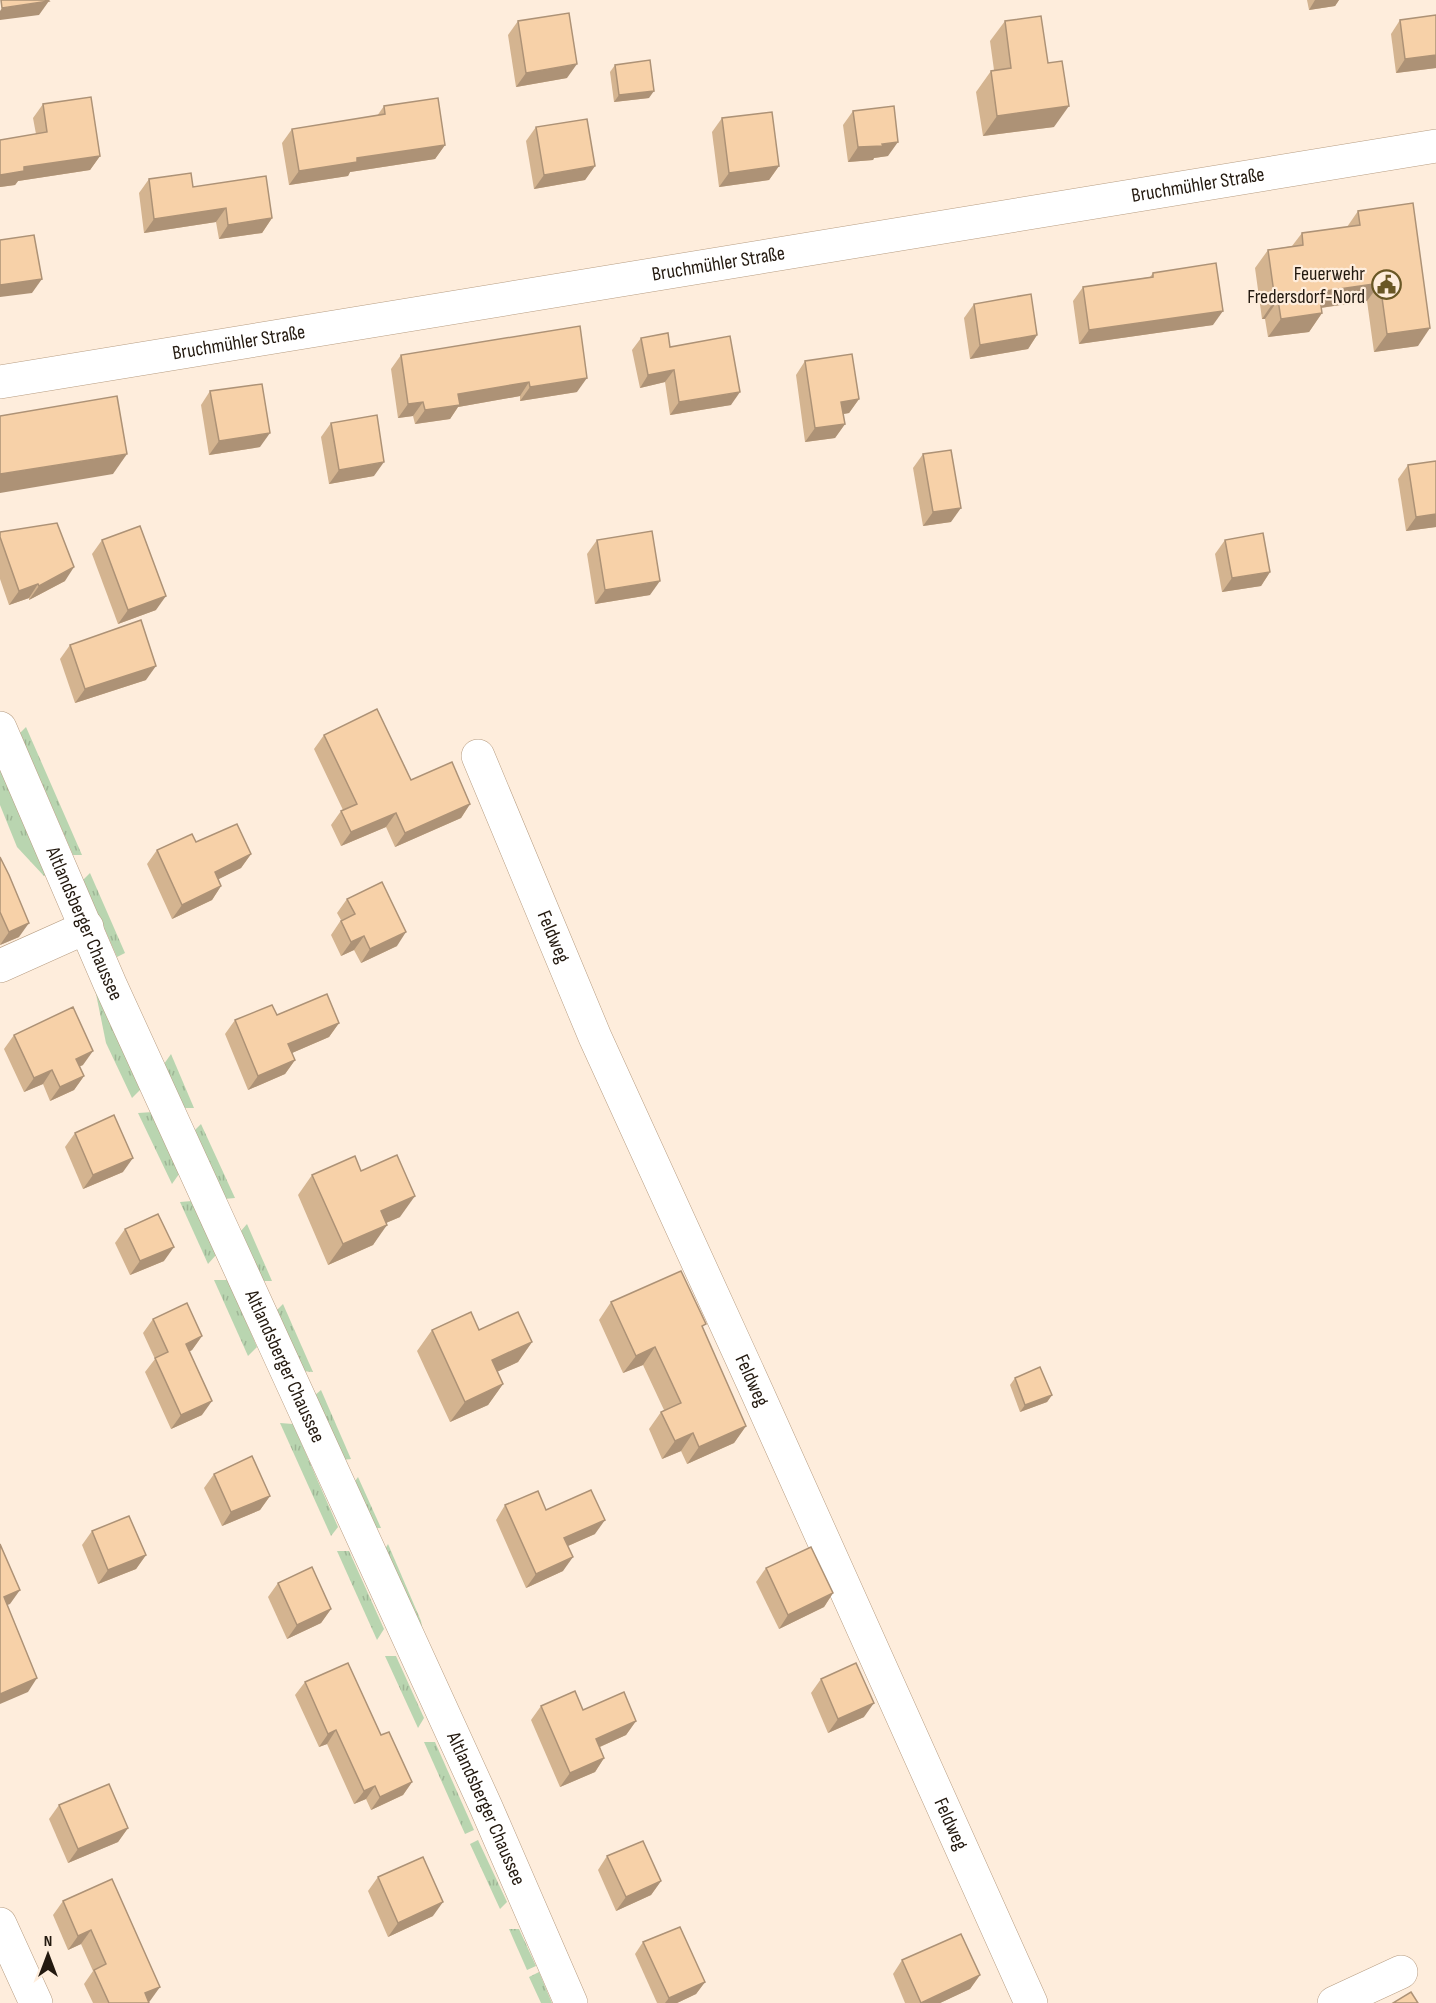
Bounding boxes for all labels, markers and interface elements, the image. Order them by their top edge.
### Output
street label: Bruchmühler Straße [1130,162,1266,208]
street label: Bruchmühler Straße [650,241,787,287]
place label: Feuerwehr Fredersdorf-Nord [1247,262,1365,309]
public building icon: Feuerwehr Fredersdorf-Nord [1370,269,1402,301]
street label: Bruchmühler Straße [171,320,307,365]
street label: Altlandsberger Chaussee [40,842,128,1004]
street label: Feldweg [532,907,575,967]
street label: Altlandsberger Chaussee [239,1285,330,1446]
street label: Feldweg [730,1351,774,1410]
street label: Altlandsberger Chaussee [441,1727,530,1889]
street label: Feldweg [929,1794,973,1854]
north arrow [18,1925,78,1985]
text: N [44,1932,52,1951]

